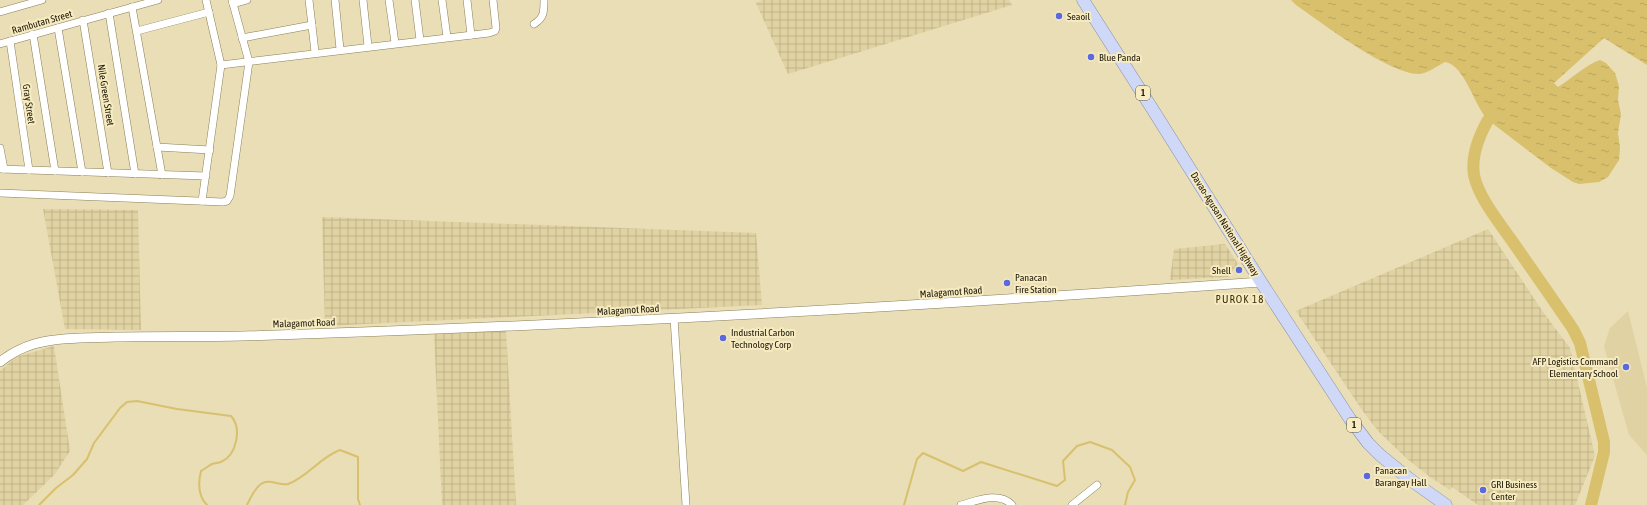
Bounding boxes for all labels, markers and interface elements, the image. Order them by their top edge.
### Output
street label: Rambutan Street [11,8,73,36]
marker: Seaoil [1054,11,1064,21]
place label: Seaoil [1067,11,1090,22]
marker: Blue Panda [1086,52,1096,62]
place label: Blue Panda [1099,52,1141,63]
street label: Nile Green Street [96,63,116,127]
street label: Gray Street [21,83,37,125]
road number: 1 [1136,86,1150,100]
street label: Davao-Agusan National Highway [1188,170,1262,278]
place label: Shell [1212,265,1231,276]
marker: Shell [1234,265,1244,275]
place label: Panacan Fire Station [1015,272,1057,295]
marker: Panacan Fire Station [1002,278,1012,288]
street label: Malagamot Road [919,284,983,300]
district label: PUROK 18 [1216,293,1264,305]
street label: Malagamot Road [596,303,660,317]
street label: Malagamot Road [273,316,336,330]
place label: Industrial Carbon Technology Corp [731,327,795,350]
marker: Industrial Carbon Technology Corp [718,333,728,343]
place label: AFP Logistics Command Elementary School [1532,356,1618,379]
marker: AFP Logistics Command Elementary School [1621,362,1631,372]
road number: 1 [1347,418,1361,432]
place label: Panacan Barangay Hall [1375,465,1427,488]
marker: Panacan Barangay Hall [1362,471,1372,481]
place label: GRI Business Center [1491,479,1538,502]
marker: GRI Business Center [1478,485,1488,495]

